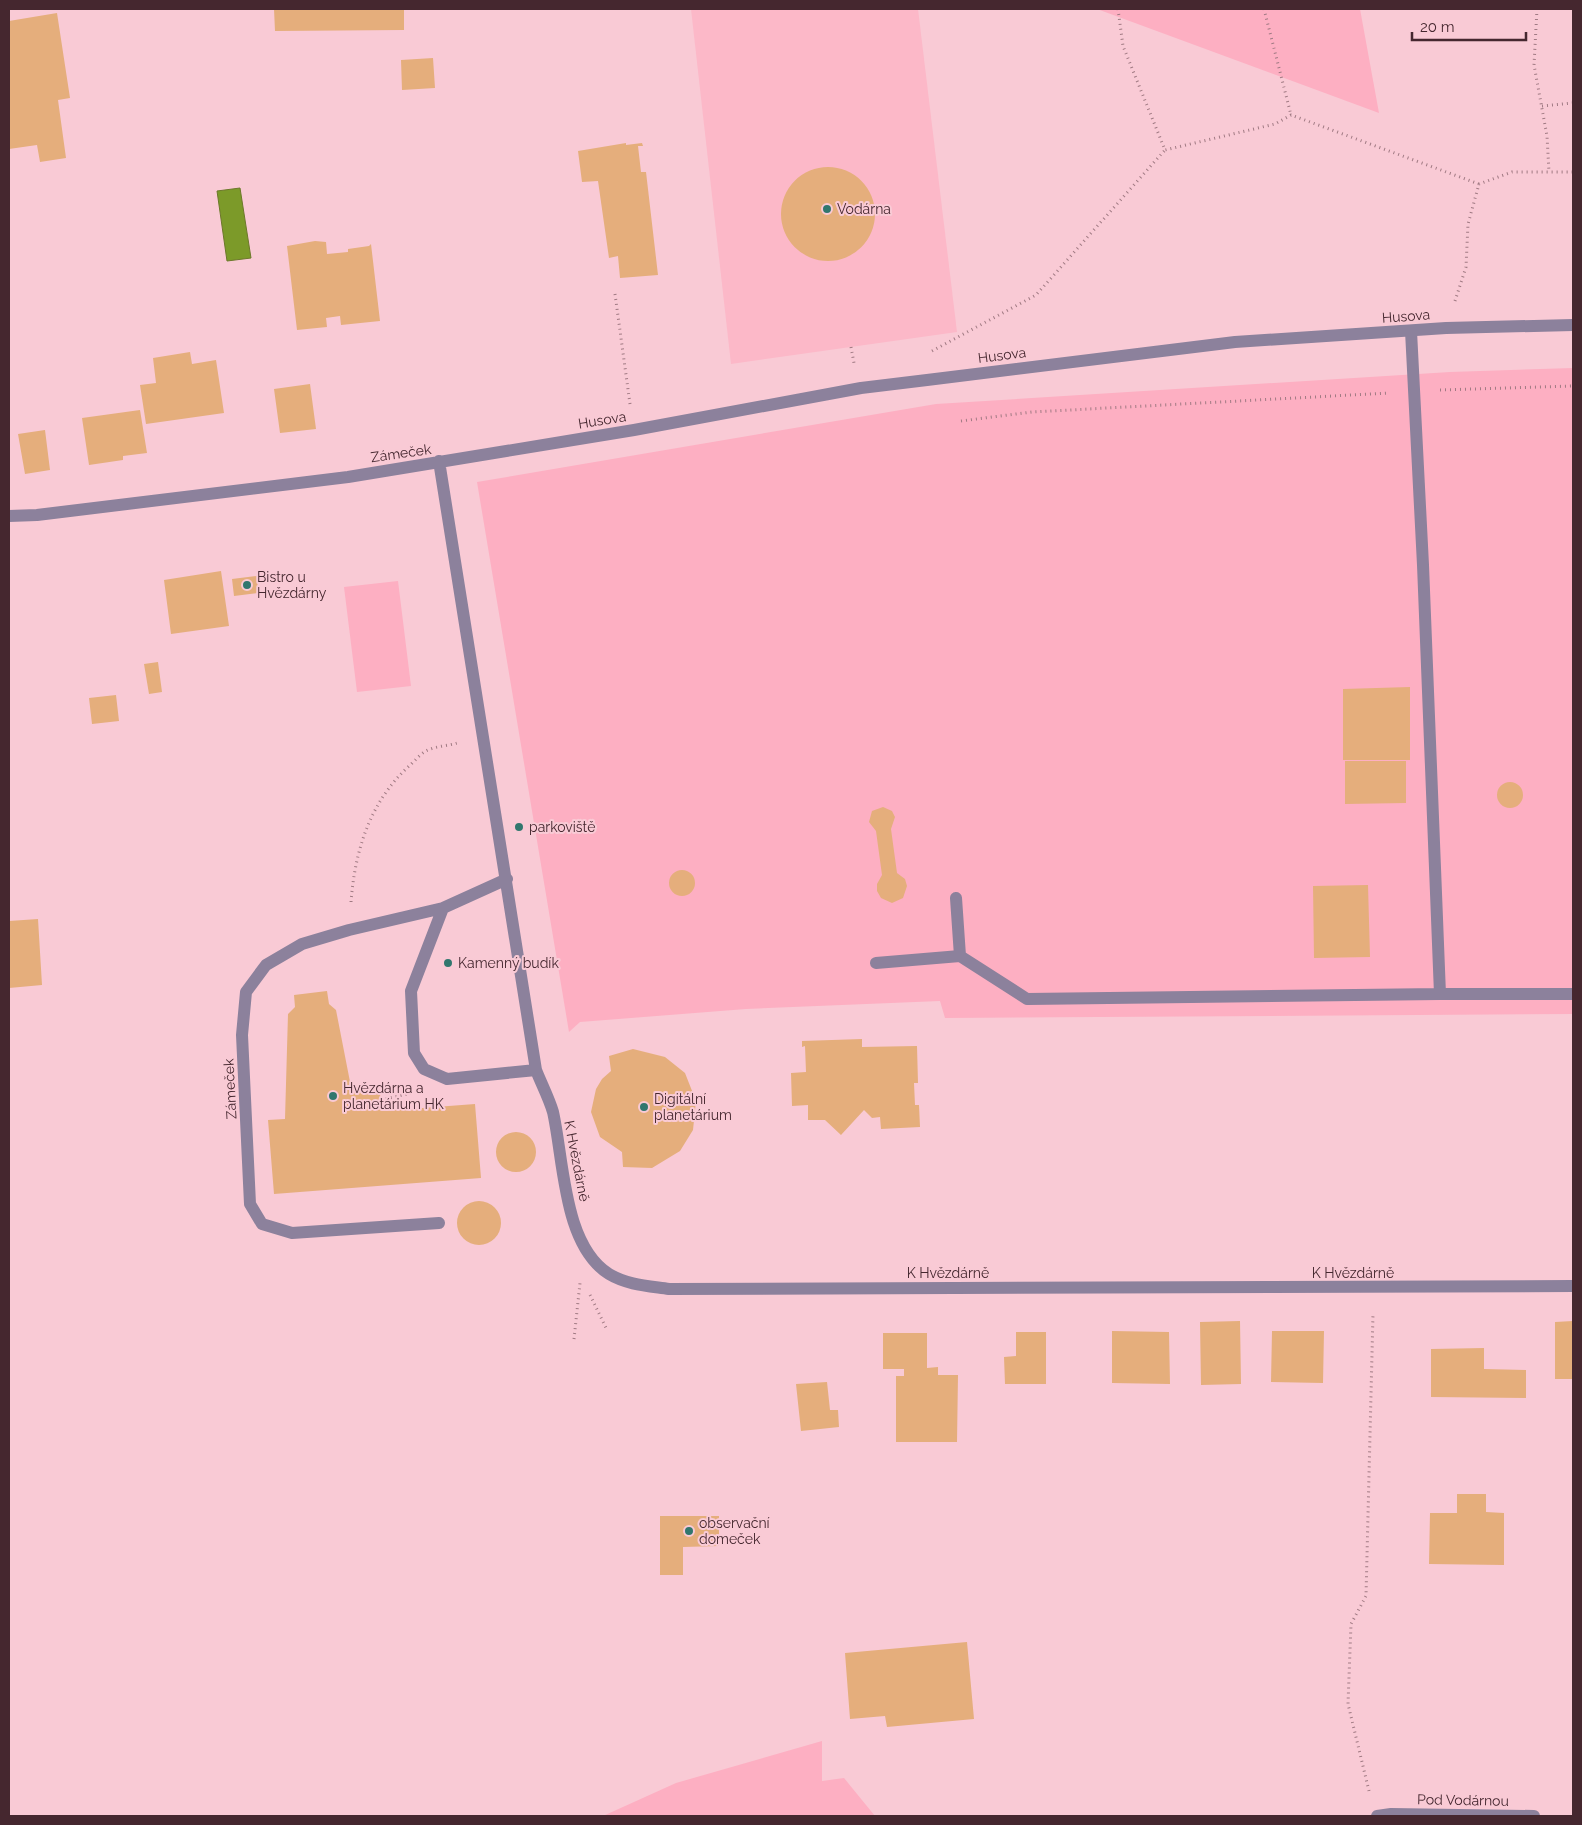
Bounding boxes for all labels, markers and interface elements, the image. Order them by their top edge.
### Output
scale bar [1412,10,1526,42]
text: 20 m [1420,18,1455,36]
place label: Vodárna [837,201,891,217]
marker: Vodárna [821,203,833,215]
street label: Husova [1381,306,1431,326]
street label: Husova [977,344,1027,366]
street label: Husova [577,408,627,432]
street label: Zámeček [370,441,433,465]
place label: Bistro u Hvězdárny [257,569,327,601]
marker: Bistro u Hvězdárny [241,579,253,591]
place label: parkoviště [529,819,595,835]
marker: parkoviště [513,821,525,833]
place label: Kamenný budík [458,955,559,971]
marker: Kamenný budík [442,957,454,969]
street label: Zámeček [220,1058,240,1120]
place label: Hvězdárna a planetárium HK [343,1080,444,1112]
marker: Hvězdárna a planetárium HK [327,1090,339,1102]
place label: Digitální planetárium [654,1091,732,1123]
marker: Digitální planetárium [638,1101,650,1113]
street label: K Hvězdárně [561,1119,593,1203]
street label: K Hvězdárně [907,1265,989,1281]
street label: K Hvězdárně [1312,1265,1394,1281]
place label: observační domeček [699,1515,771,1547]
marker: observační domeček [683,1525,695,1537]
street label: Pod Vodárnou [1417,1791,1509,1809]

